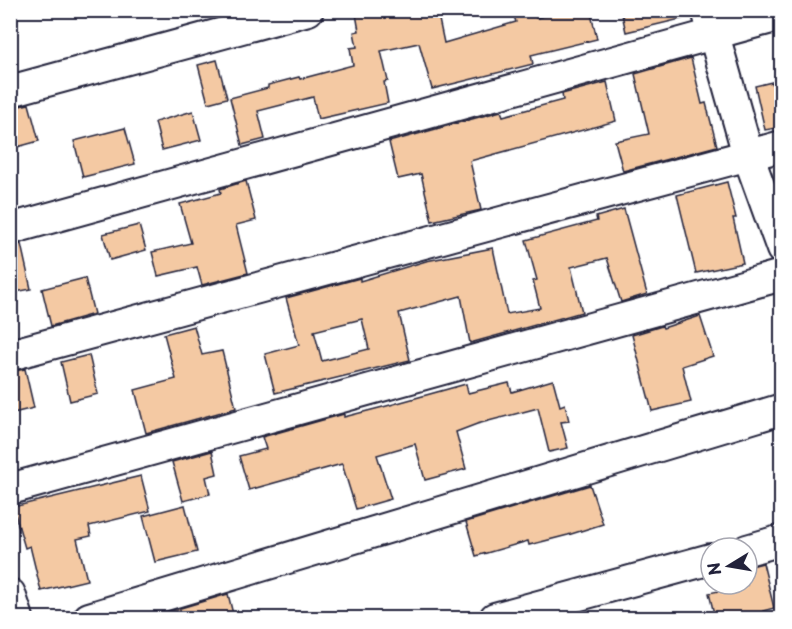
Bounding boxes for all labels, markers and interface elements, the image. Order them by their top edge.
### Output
north arrow [699,536,759,596]
text: N [700,561,726,578]

